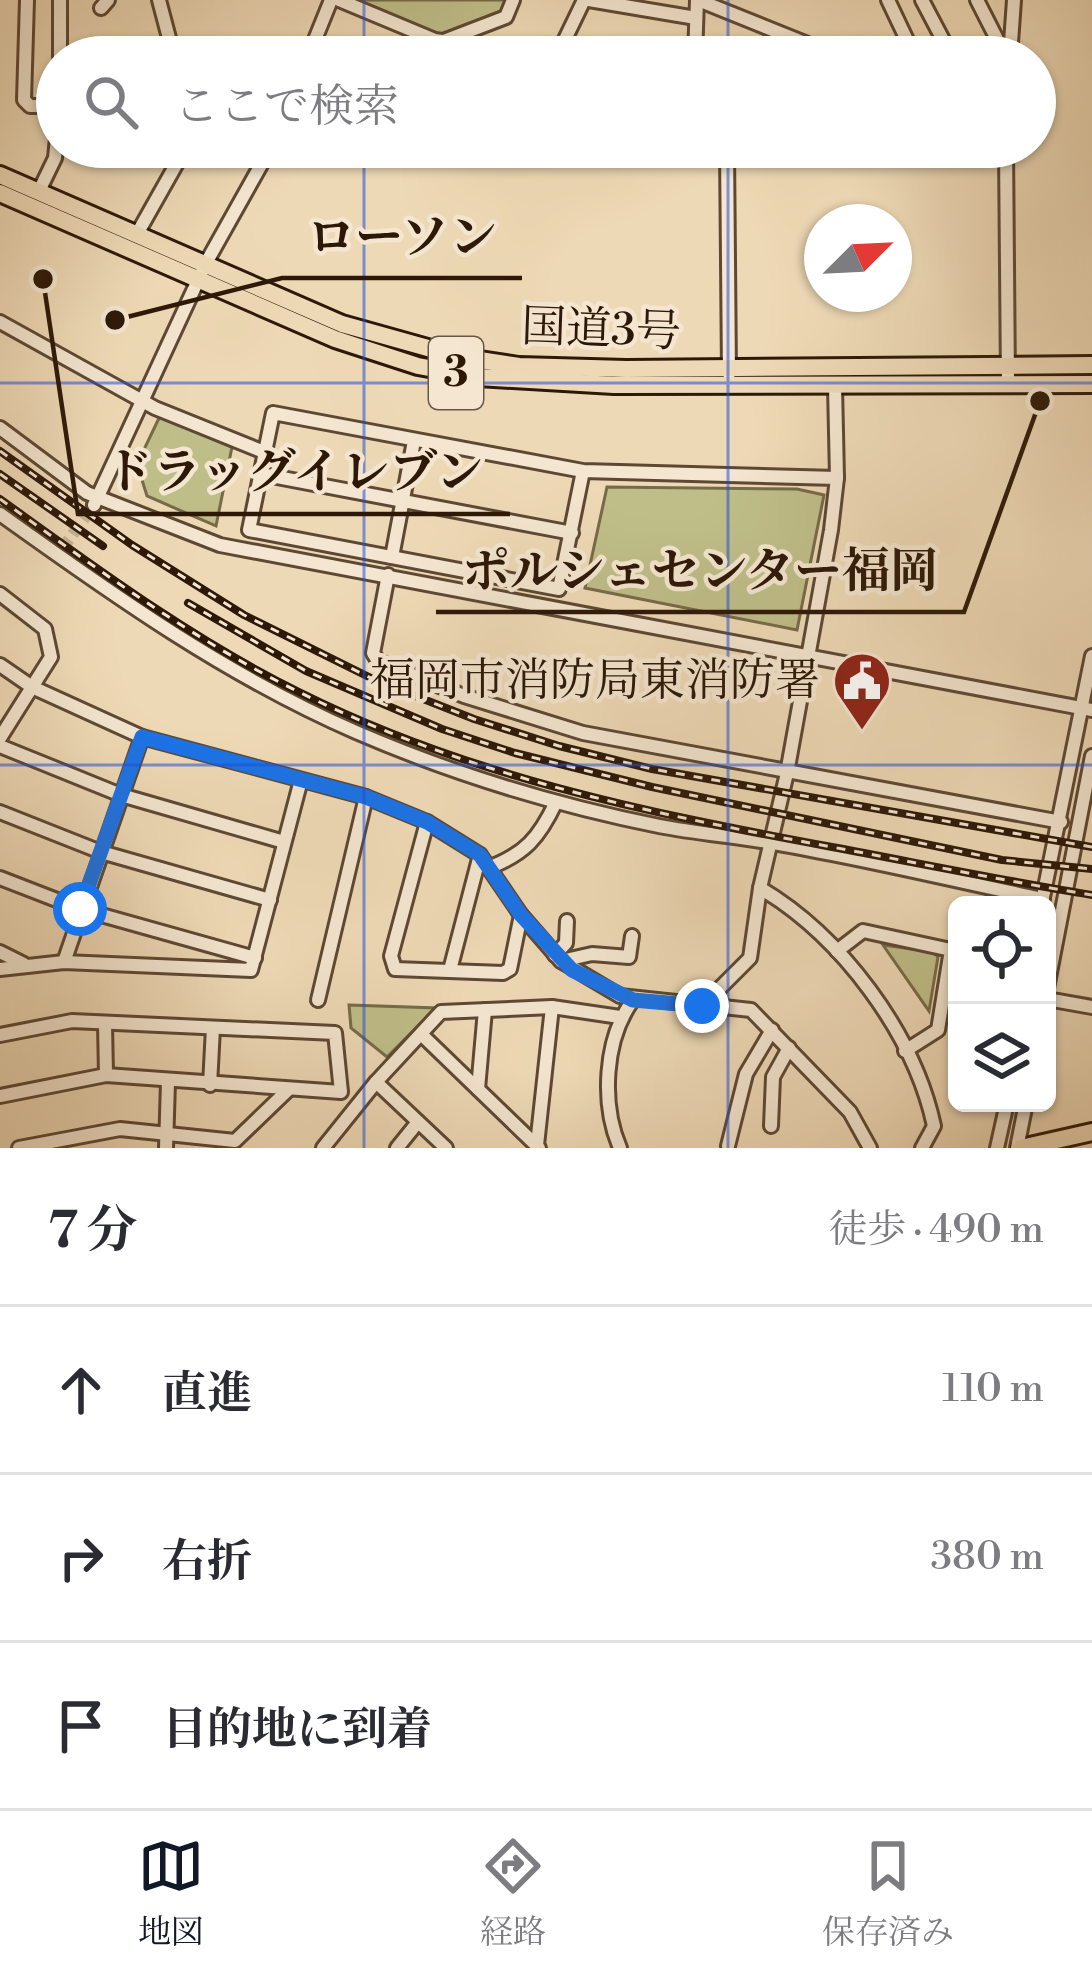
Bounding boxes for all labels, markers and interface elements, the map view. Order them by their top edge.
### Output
search box [36,36,1056,168]
icon: search [78,69,144,135]
text: ここで検索 [174,79,399,136]
callout: ローソン [282,194,522,278]
north arrow [804,204,912,312]
text: ローソン [307,209,497,269]
street label: 国道3号 [520,299,682,361]
road number: 3 [429,337,483,409]
callout: ドラッグイレブン [78,430,510,514]
text: ドラッグイレブン [105,444,483,504]
callout: ポルシェセンター福岡 [436,528,964,612]
text: ポルシェセンター福岡 [462,543,938,603]
public building icon: 福岡市消防局東消防署 [831,650,893,732]
place label: 福岡市消防局東消防署 [370,653,820,710]
route start [53,882,107,936]
map controls [948,896,1056,1112]
button: locate [948,896,1056,1004]
route end [675,979,729,1033]
button: layers [948,1004,1056,1112]
text: 7 分 [48,1200,137,1264]
text: 徒歩 · 490 m [829,1206,1044,1255]
icon: ahead [48,1357,114,1423]
text: 110 m [942,1365,1044,1414]
text: 直進 [162,1366,252,1423]
icon: right [48,1525,114,1591]
text: 380 m [931,1533,1044,1582]
text: 右折 [162,1534,252,1591]
icon: arrive [48,1693,114,1759]
text: 目的地に到着 [162,1702,432,1759]
tab: 地図 [138,1833,204,1954]
tab: 経路 [480,1833,546,1954]
tab: 保存済み [822,1833,954,1954]

